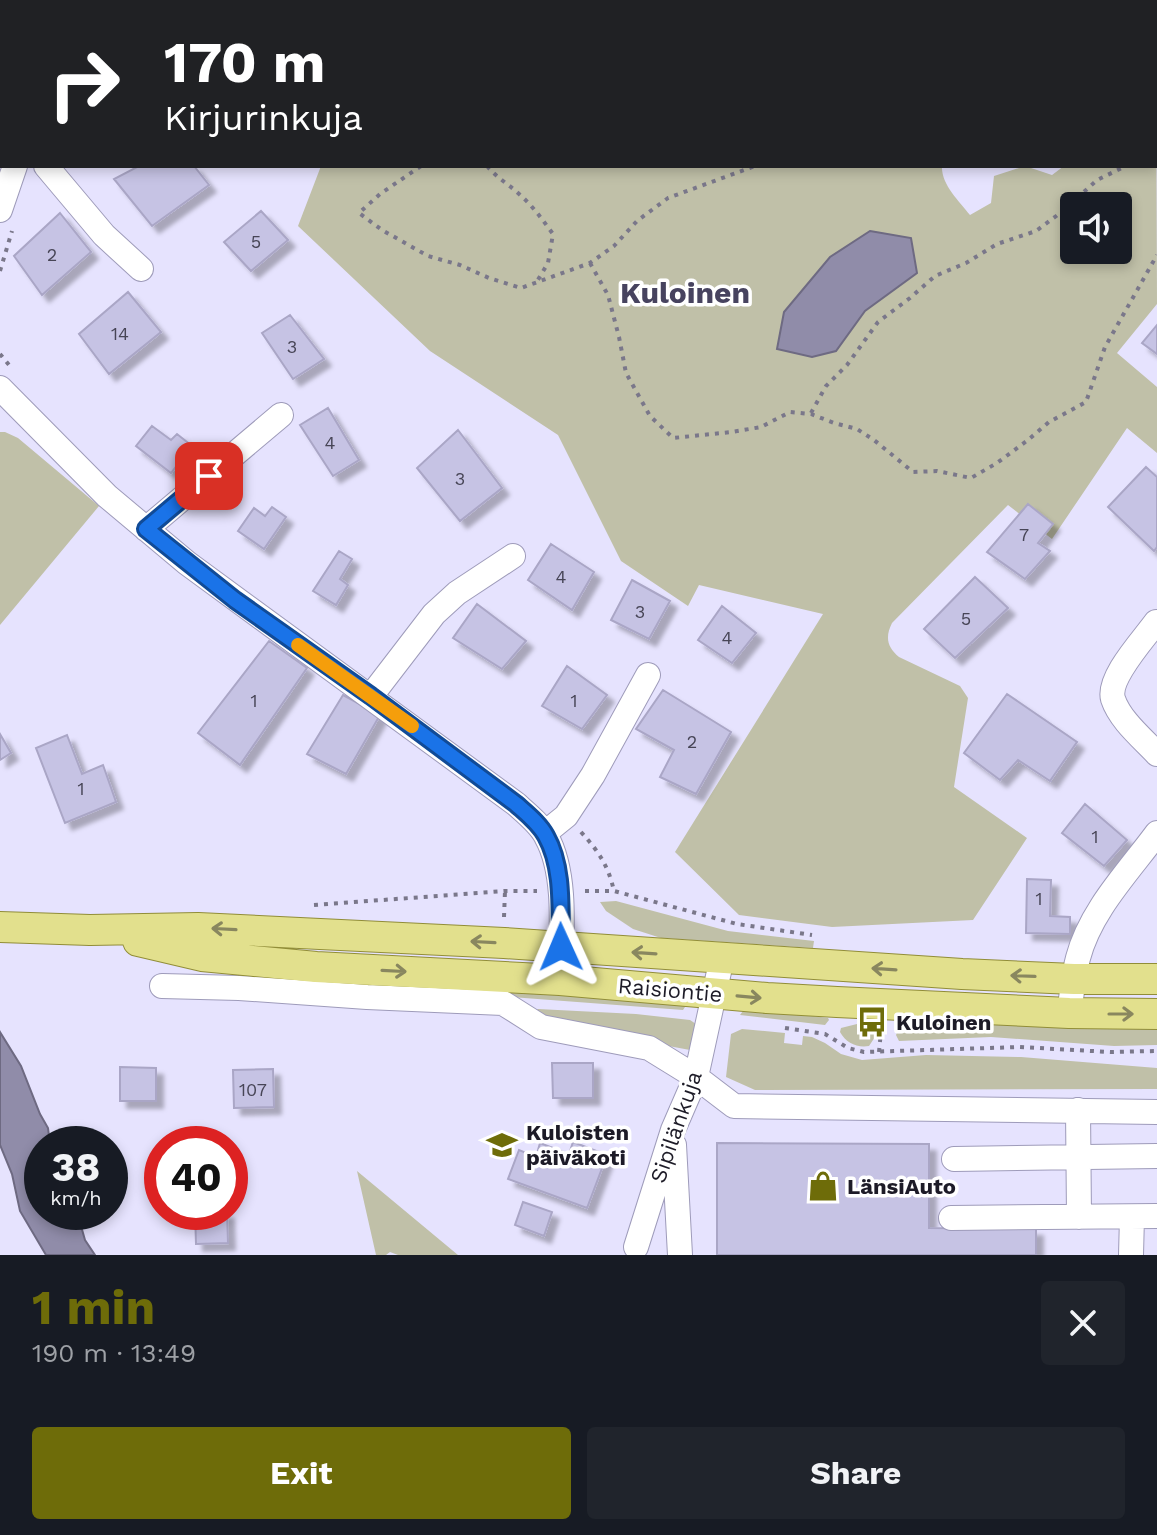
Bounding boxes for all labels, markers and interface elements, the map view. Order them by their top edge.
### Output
text: 170 m [164,30,326,96]
icon: right [32,32,136,136]
text: Kirjurinkuja [164,97,363,139]
map controls [1060,192,1132,264]
button: sound [1060,192,1132,264]
house number: 5 [251,231,261,252]
house number: 2 [47,244,57,265]
district label: Kuloinen [620,275,750,310]
house number: 14 [111,323,129,344]
house number: 3 [287,336,297,357]
house number: 4 [325,432,336,453]
pin [175,442,243,510]
icon: arrive [187,454,231,498]
house number: 3 [455,468,465,489]
house number: 7 [1019,524,1029,545]
house number: 4 [556,566,567,587]
house number: 3 [635,601,645,622]
house number: 5 [961,608,971,629]
house number: 4 [722,627,733,648]
house number: 1 [250,690,258,711]
house number: 1 [570,690,578,711]
house number: 2 [687,731,697,752]
house number: 1 [77,778,85,799]
house number: 1 [1091,826,1099,847]
house number: 1 [1035,888,1043,909]
position arrow [519,905,603,989]
one-way arrow [211,922,238,937]
one-way arrow [470,934,497,949]
one-way arrow [631,945,658,960]
one-way arrow [871,961,898,976]
one-way arrow [380,964,407,979]
one-way arrow [1010,969,1037,984]
street label: Raisiontie [617,973,723,1007]
one-way arrow [735,989,762,1004]
bus stop icon: Kuloinen [855,1005,889,1039]
one-way arrow [1107,1006,1134,1022]
place label: Kuloinen [896,1010,991,1035]
street label: Sipilänkuja [645,1068,707,1186]
house number: 107 [239,1079,267,1100]
place label: Kuloisten päiväkoti [526,1120,629,1170]
speed limit sign: 40 [144,1126,248,1230]
school or university icon: Kuloisten päiväkoti [485,1128,519,1162]
text: 38 [52,1144,100,1191]
shop icon: LänsiAuto [806,1169,840,1203]
place label: LänsiAuto [847,1174,956,1199]
text: km/h [50,1186,102,1210]
text: 1 min [32,1279,155,1336]
button: close [1041,1281,1125,1365]
text: 190 m · 13:49 [32,1338,196,1368]
button: Exit [32,1427,571,1519]
button: Share [587,1427,1125,1519]

